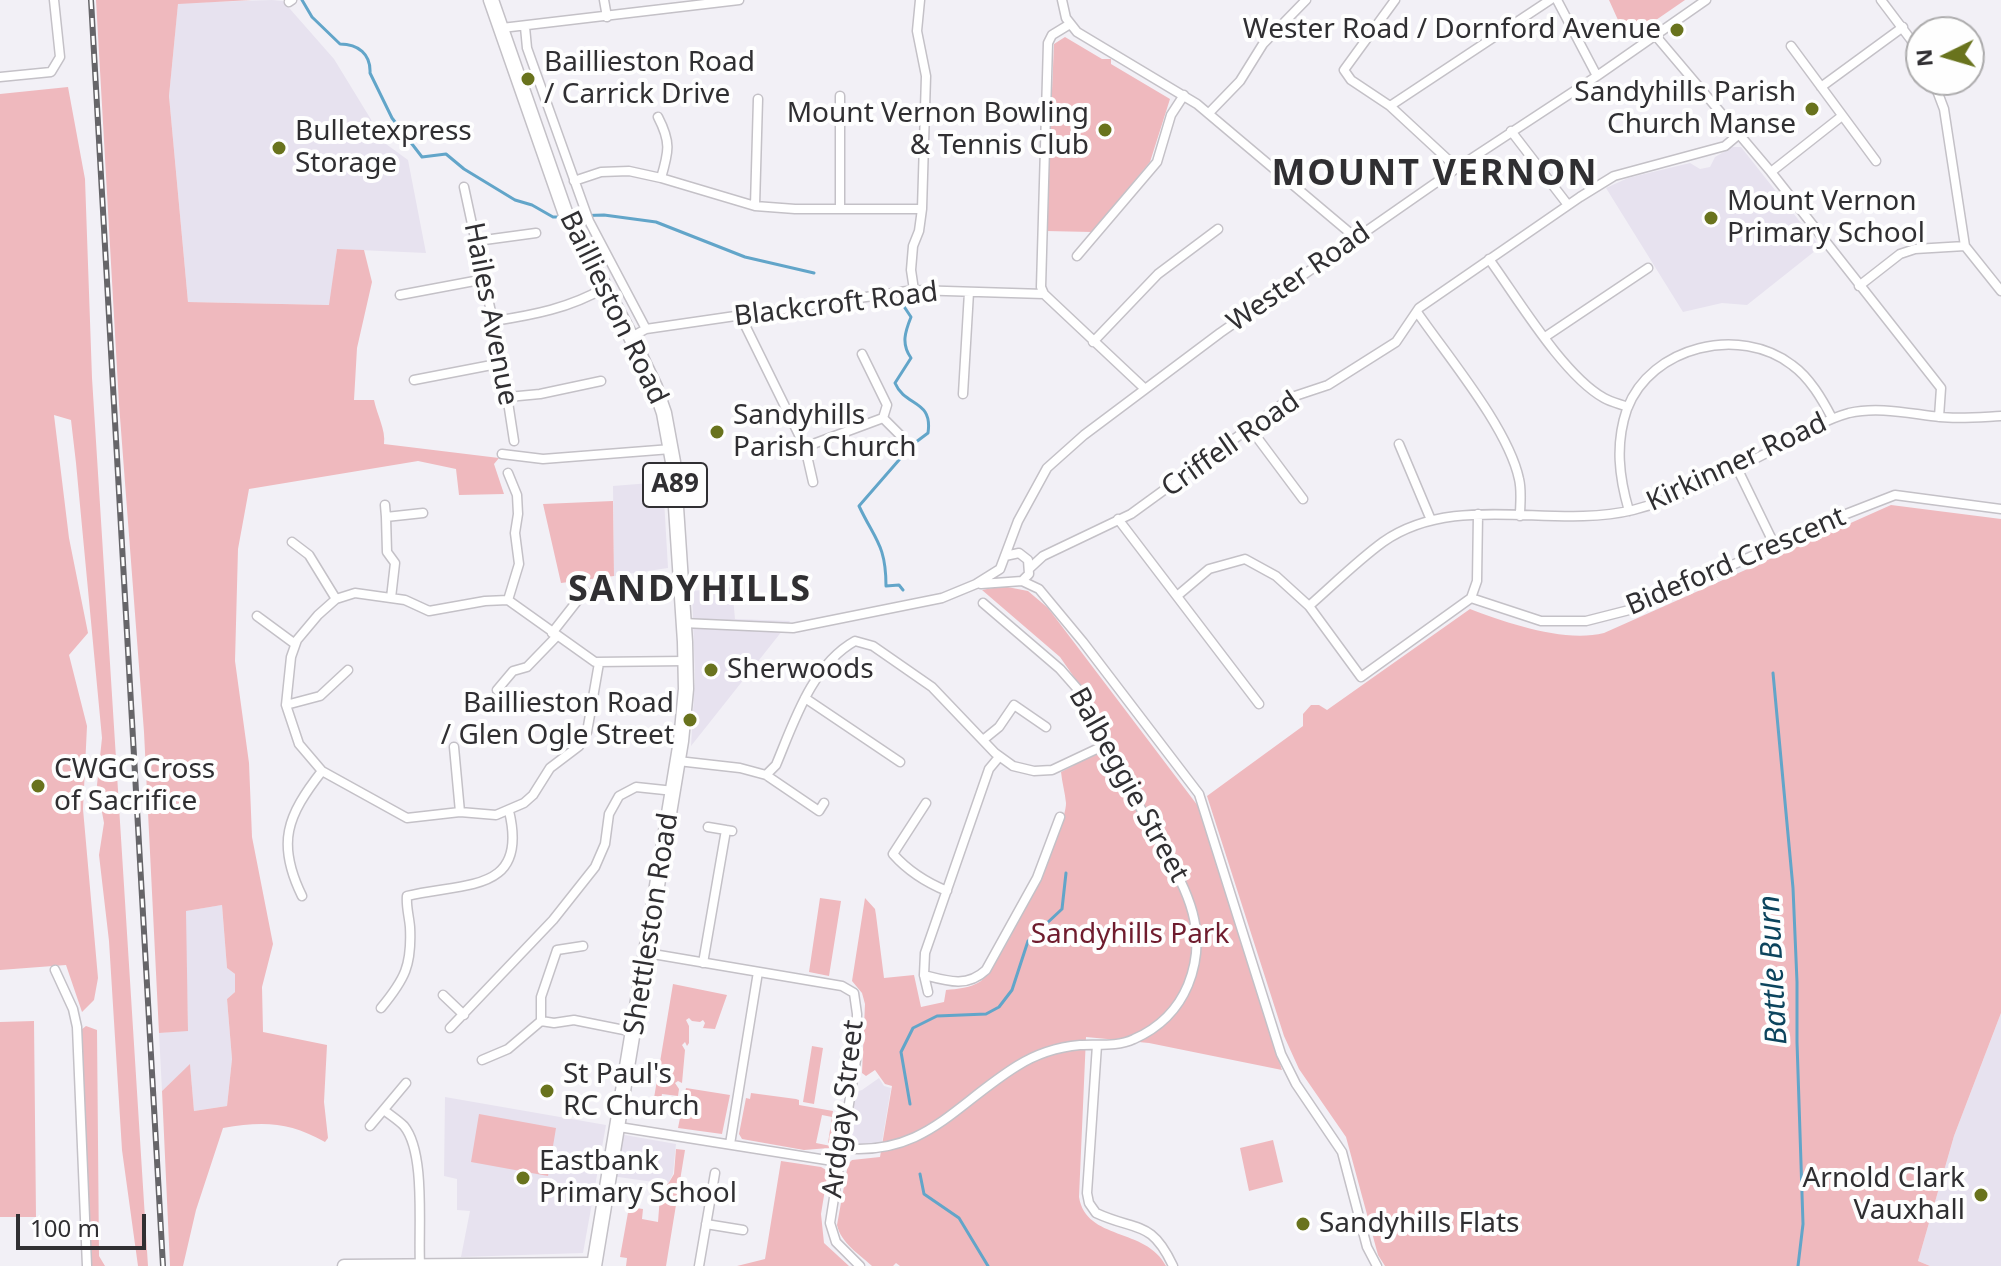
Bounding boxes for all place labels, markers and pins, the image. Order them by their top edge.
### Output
place label: Wester Road / Dornford Avenue [1243,13,1661,47]
marker: Wester Road / Dornford Avenue [1668,21,1686,39]
place label: Baillieston Road / Carrick Drive [544,46,755,112]
marker: Baillieston Road / Carrick Drive [519,70,537,88]
place label: Sandyhills Parish Church Manse [1574,76,1796,142]
place label: Mount Vernon Bowling & Tennis Club [787,97,1089,163]
marker: Sandyhills Parish Church Manse [1803,100,1821,118]
place label: Bulletexpress Storage [295,115,472,181]
marker: Mount Vernon Bowling & Tennis Club [1096,121,1114,139]
marker: Bulletexpress Storage [270,139,288,157]
place label: Mount Vernon Primary School [1727,185,1925,251]
marker: Mount Vernon Primary School [1702,209,1720,227]
place label: Sandyhills Parish Church [733,399,916,465]
marker: Sandyhills Parish Church [708,423,726,441]
place label: Sherwoods [727,653,874,687]
marker: Sherwoods [702,661,720,679]
place label: Baillieston Road / Glen Ogle Street [441,687,674,753]
marker: Baillieston Road / Glen Ogle Street [681,711,699,729]
place label: CWGC Cross of Sacrifice [54,753,215,819]
marker: CWGC Cross of Sacrifice [29,777,47,795]
place label: St Paul's RC Church [563,1058,699,1124]
marker: St Paul's RC Church [538,1082,556,1100]
place label: Eastbank Primary School [539,1145,737,1211]
place label: Arnold Clark Vauxhall [1802,1162,1965,1228]
marker: Eastbank Primary School [514,1169,532,1187]
marker: Arnold Clark Vauxhall [1972,1186,1990,1204]
place label: Sandyhills Flats [1319,1207,1520,1241]
marker: Sandyhills Flats [1294,1215,1312,1233]

